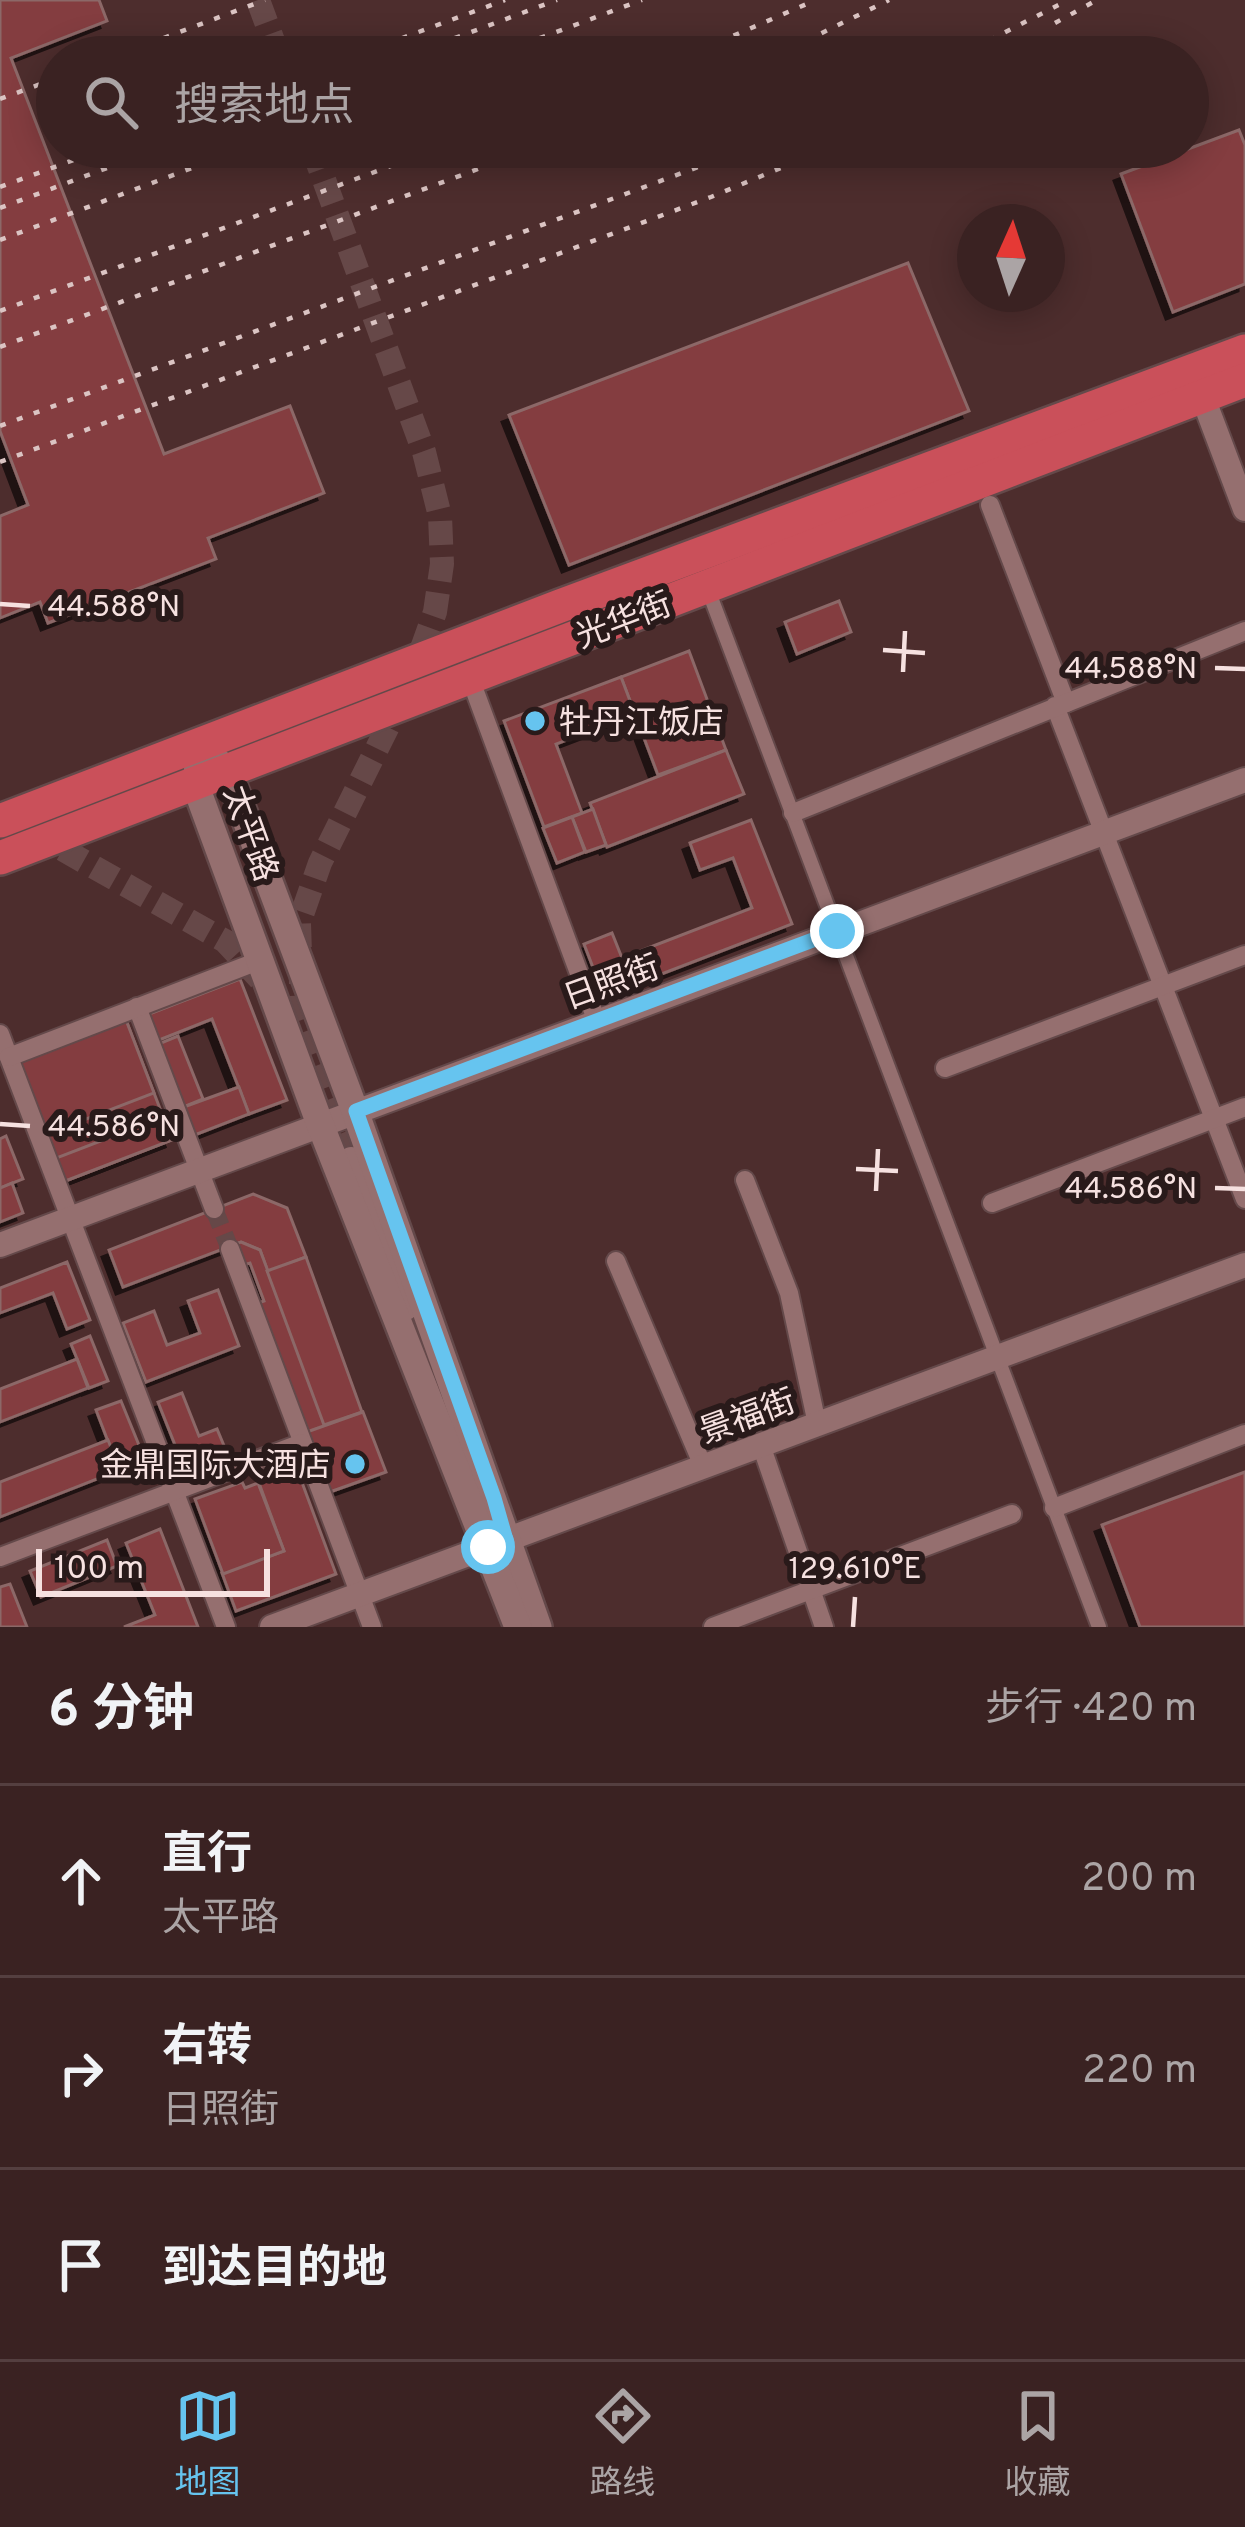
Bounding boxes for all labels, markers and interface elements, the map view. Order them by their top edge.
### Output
search box [36,36,1209,168]
icon: search [78,69,144,135]
text: 搜索地点 [174,80,354,137]
north arrow [957,204,1065,312]
street label: 光华街 [571,585,678,660]
text: 44.588°N [48,590,180,627]
text: 44.588°N [1065,652,1197,689]
place label: 牡丹江饭店 [559,704,724,746]
marker: 牡丹江饭店 [522,708,548,734]
street label: 太平路 [212,781,285,888]
route end [810,904,864,958]
street label: 日照街 [559,948,666,1021]
text: 44.586°N [48,1110,180,1147]
text: 44.586°N [1065,1172,1197,1209]
street label: 景福街 [695,1382,802,1455]
place label: 金鼎国际大酒店 [100,1447,331,1489]
marker: 金鼎国际大酒店 [342,1451,368,1477]
route start [461,1520,515,1574]
scale bar [36,1543,270,1596]
text: 100 m [54,1549,144,1591]
text: 129.610°E [789,1552,921,1589]
text: 6 分钟 [48,1680,194,1745]
text: 步行 · 420 m [985,1686,1197,1735]
text: 直行 [162,1828,252,1885]
icon: ahead [48,1848,114,1914]
text: 200 m [1081,1856,1197,1905]
text: 太平路 [162,1896,279,1945]
text: 右转 [162,2020,252,2077]
icon: right [48,2040,114,2106]
text: 220 m [1082,2048,1197,2097]
text: 日照街 [162,2088,279,2137]
icon: arrive [48,2232,114,2298]
text: 到达目的地 [162,2242,387,2299]
tab: 地图 [175,2383,241,2506]
tab: 路线 [590,2383,656,2506]
tab: 收藏 [1005,2383,1071,2506]

